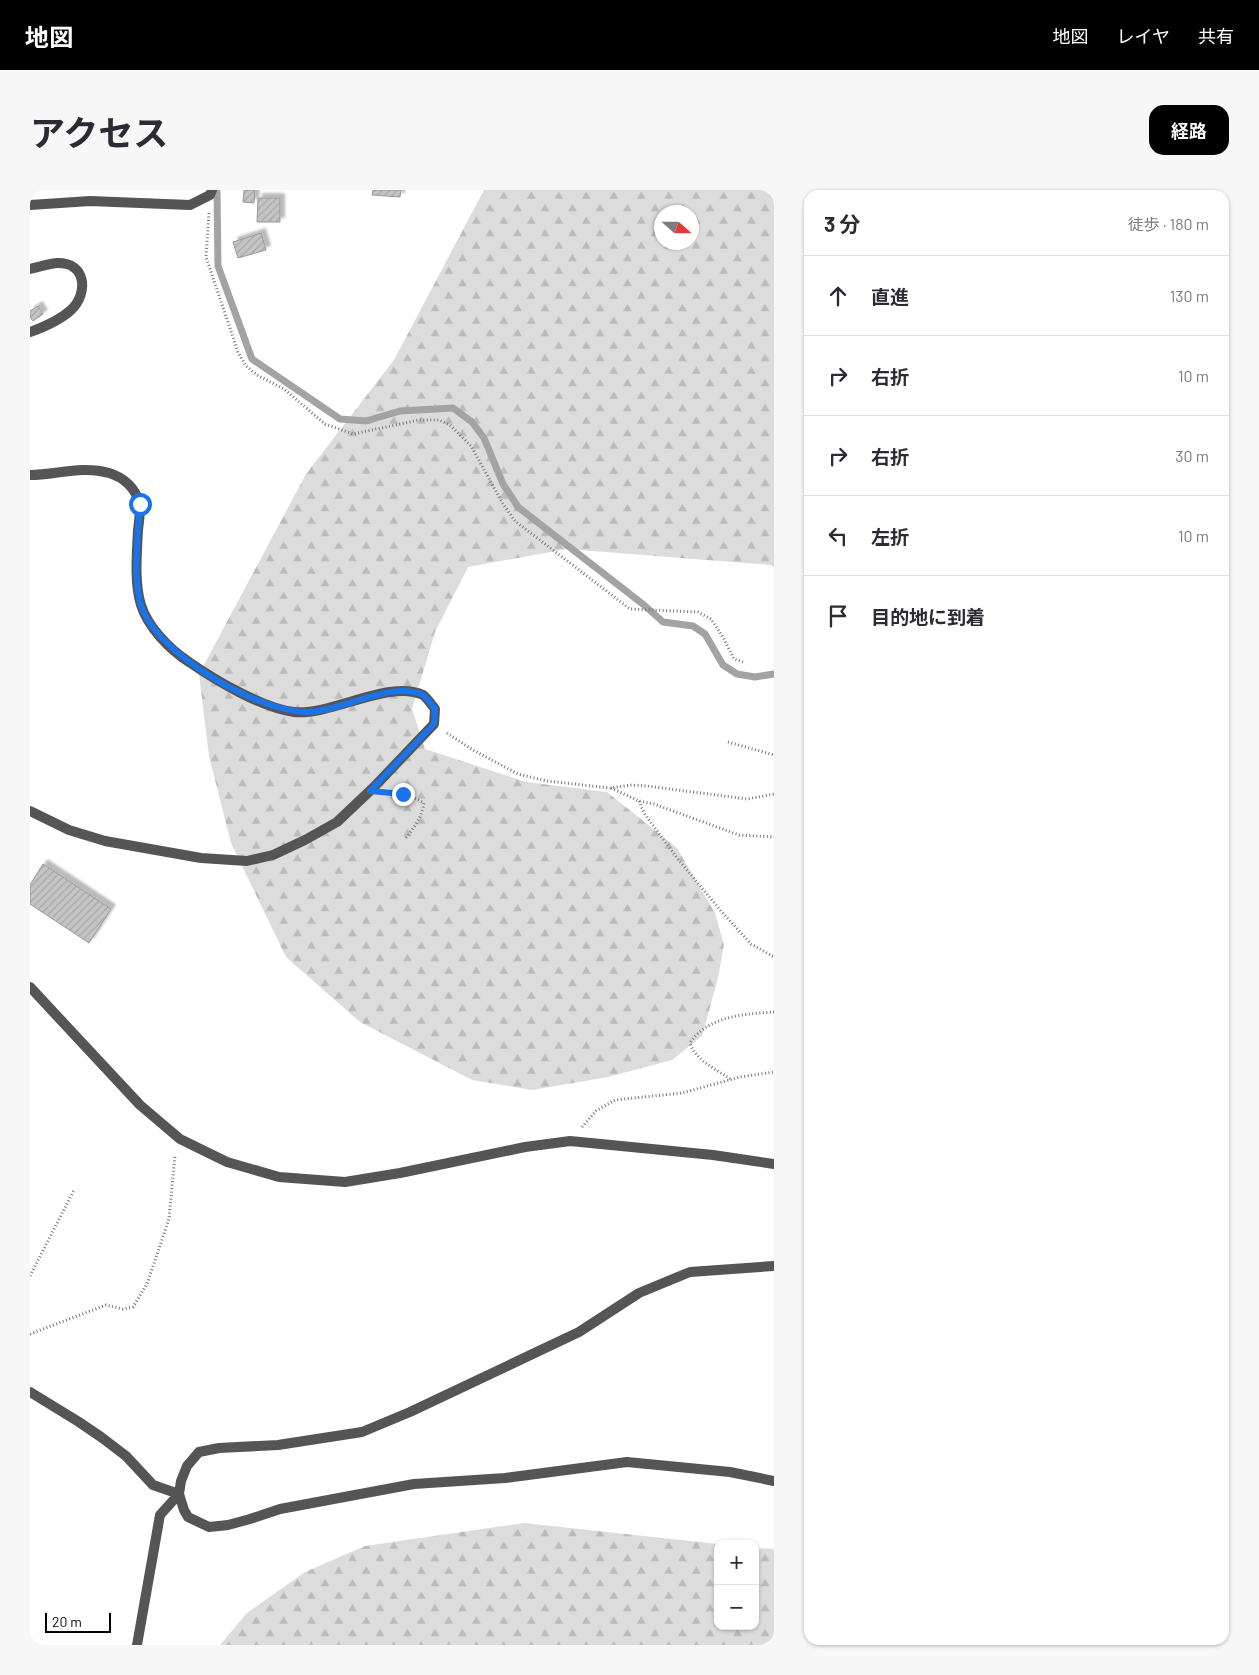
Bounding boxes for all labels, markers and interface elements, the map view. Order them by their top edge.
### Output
text: 地図 [25,22,73,51]
text: 地図 [1053,25,1089,47]
text: レイヤ [1117,25,1170,47]
text: 共有 [1198,25,1234,47]
button: 経路 [1149,105,1229,155]
text: アクセス [30,111,168,153]
north arrow [654,205,699,250]
text: 3 分 [824,211,861,236]
text: 徒歩 · 180 m [1128,214,1209,233]
icon: ahead [824,282,852,310]
text: 直進 [871,285,909,308]
text: 130 m [1170,286,1209,305]
icon: right [824,362,852,390]
text: 右折 [871,365,909,388]
text: 10 m [1178,366,1209,385]
icon: right [824,442,852,470]
text: 右折 [871,445,909,468]
text: 30 m [1175,446,1209,465]
route start [129,493,152,516]
icon: left [824,522,852,550]
text: 左折 [871,525,909,548]
text: 10 m [1178,526,1209,545]
icon: arrive [824,602,852,630]
text: 目的地に到着 [871,605,985,628]
route end [392,783,415,806]
map controls [714,1540,759,1630]
button: + [714,1540,759,1585]
button: − [714,1585,759,1630]
scale bar [45,1610,111,1633]
text: 20 m [52,1613,82,1630]

